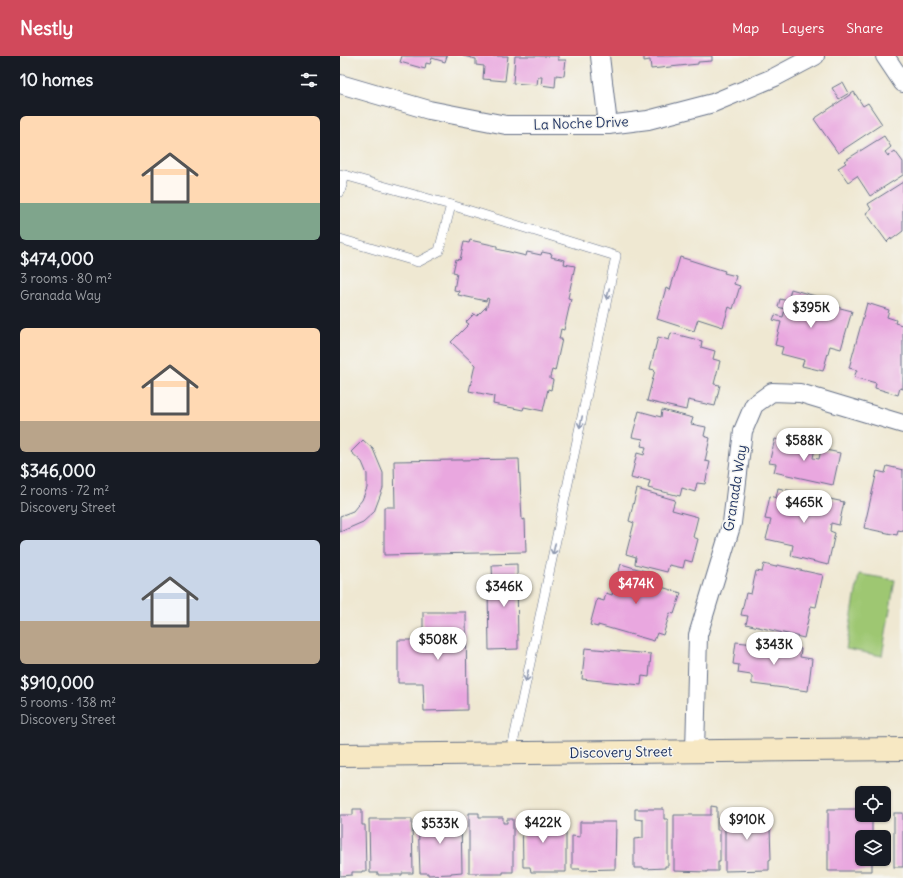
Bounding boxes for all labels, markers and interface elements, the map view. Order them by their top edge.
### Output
text: Nestly [20,16,73,40]
text: Map [732,19,759,37]
text: Layers [781,19,824,37]
text: Share [846,19,883,37]
text: 10 homes [20,69,93,91]
icon: filters [298,69,320,91]
street label: La Noche Drive [533,112,629,134]
icon: home [134,142,206,214]
text: $474,000 [20,248,94,270]
text: 3 rooms · 80 m² [20,270,112,287]
text: Granada Way [20,287,101,304]
one-way arrow [604,288,612,301]
pin: $395K [783,295,839,329]
text: $395K [792,299,830,316]
icon: home [134,354,206,426]
one-way arrow [577,415,585,428]
pin: $588K [776,428,832,462]
text: $588K [785,432,823,449]
street label: Granada Way [719,443,751,533]
text: $346,000 [20,460,96,482]
text: 2 rooms · 72 m² [20,482,109,499]
pin: $465K [776,490,832,524]
text: $465K [785,494,823,511]
text: Discovery Street [20,499,116,516]
one-way arrow [550,542,558,555]
icon: home [134,566,206,638]
pin: $474K [608,571,664,605]
pin: $346K [476,574,532,608]
text: $474K [618,575,654,592]
text: $346K [485,578,523,595]
pin: $508K [410,627,466,661]
text: $508K [419,631,457,648]
pin: $343K [746,632,802,666]
text: $343K [755,636,793,653]
one-way arrow [523,669,531,682]
text: $910,000 [20,672,94,694]
text: 5 rooms · 138 m² [20,694,116,711]
text: Discovery Street [20,711,116,728]
street label: Discovery Street [569,742,673,762]
map controls [855,786,891,866]
button: locate [855,786,891,822]
pin: $910K [719,807,775,841]
pin: $422K [515,810,571,844]
pin: $533K [412,811,468,845]
text: $910K [729,811,765,828]
text: $422K [525,814,562,831]
text: $533K [421,815,459,832]
button: layers [855,830,891,866]

